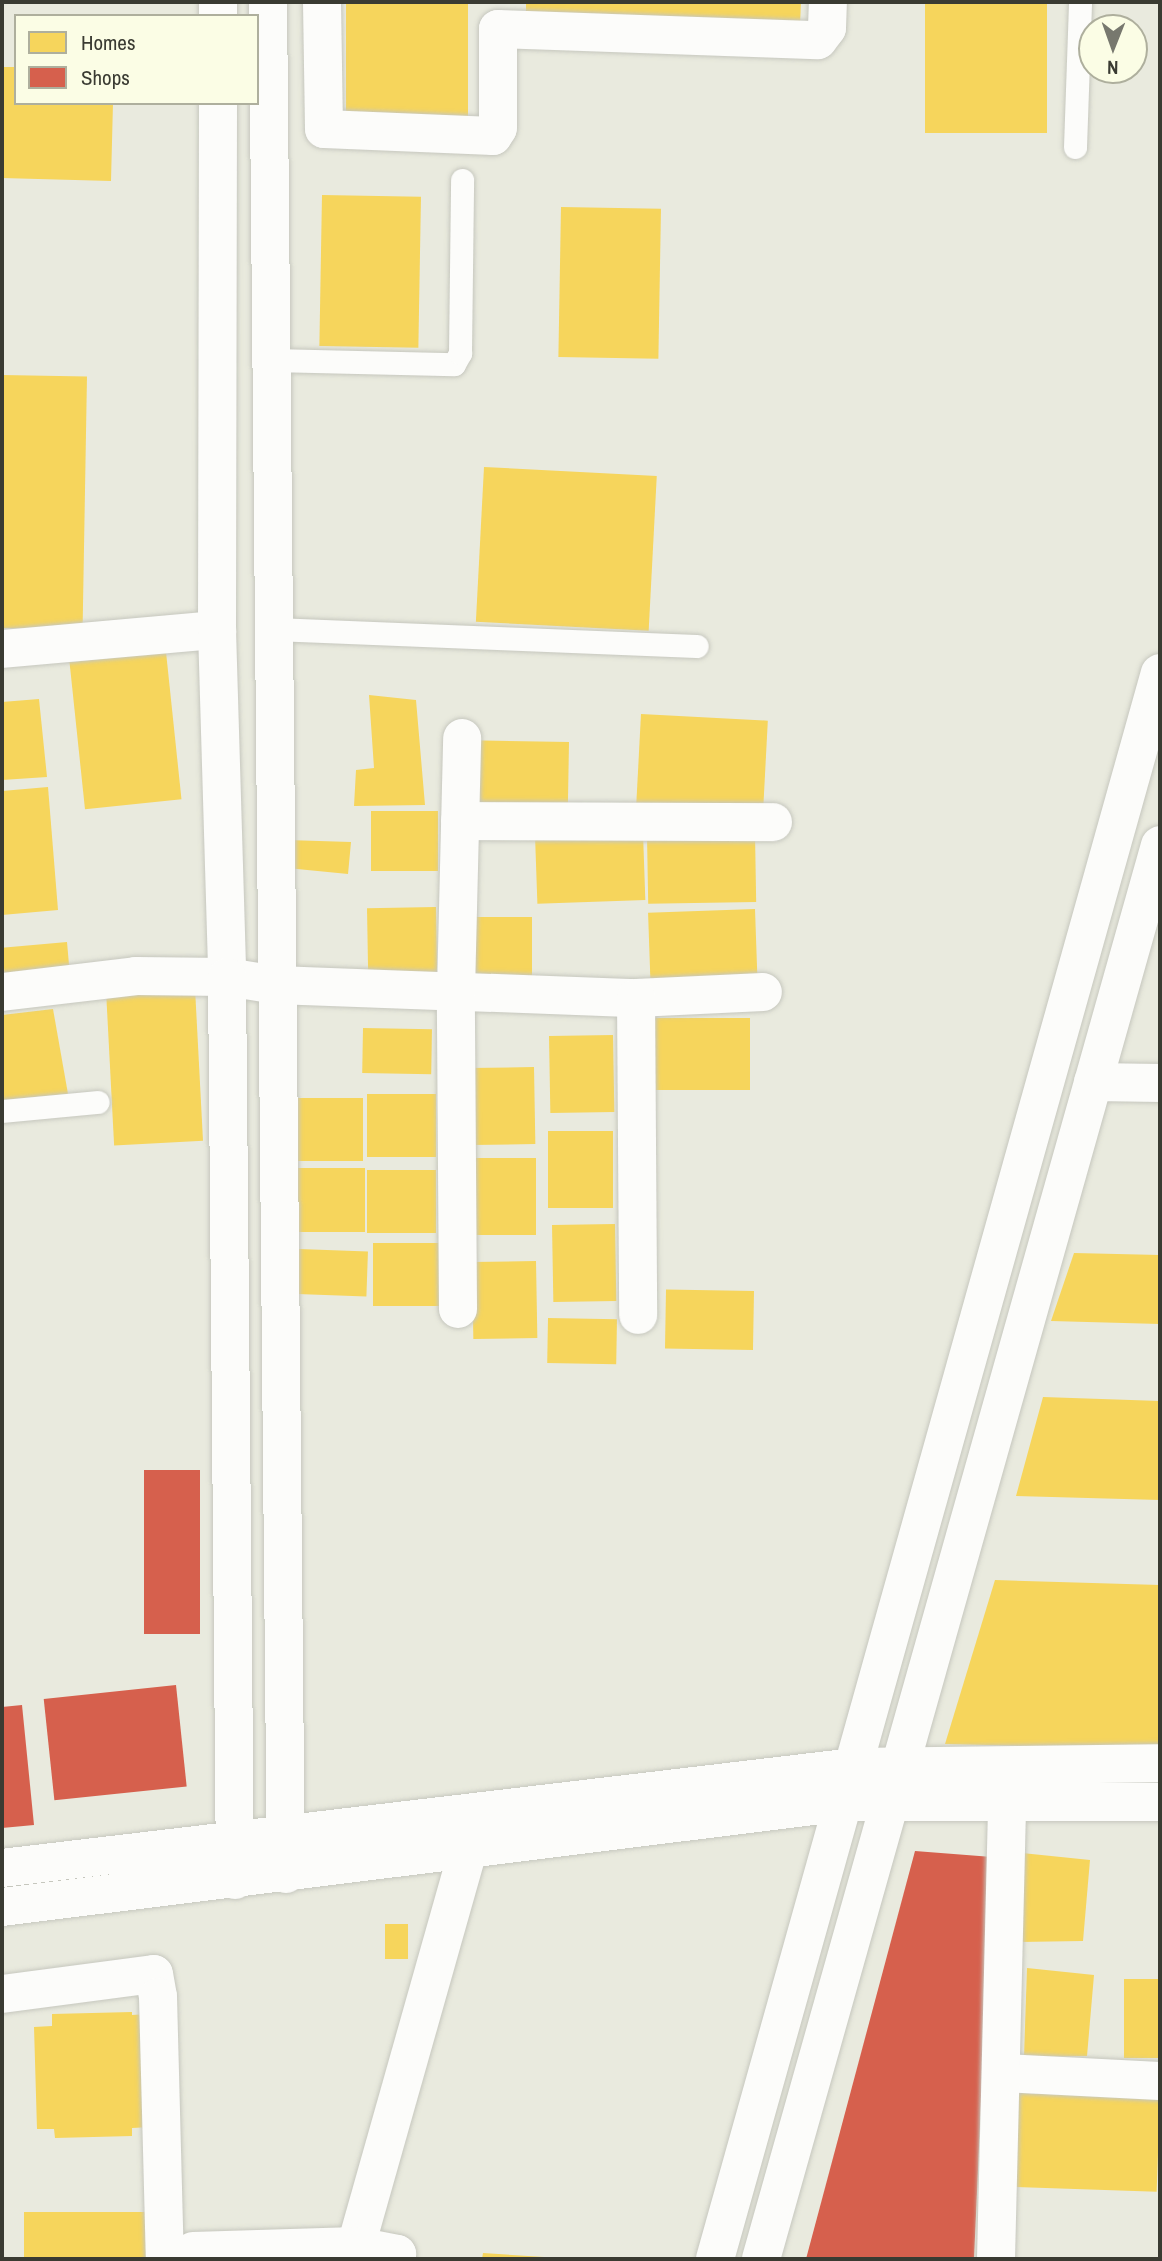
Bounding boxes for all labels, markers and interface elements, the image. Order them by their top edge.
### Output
legend [14,14,259,105]
north arrow [1078,14,1148,84]
text: Homes [81,28,136,57]
text: N [1107,55,1119,81]
text: Shops [81,63,130,92]

